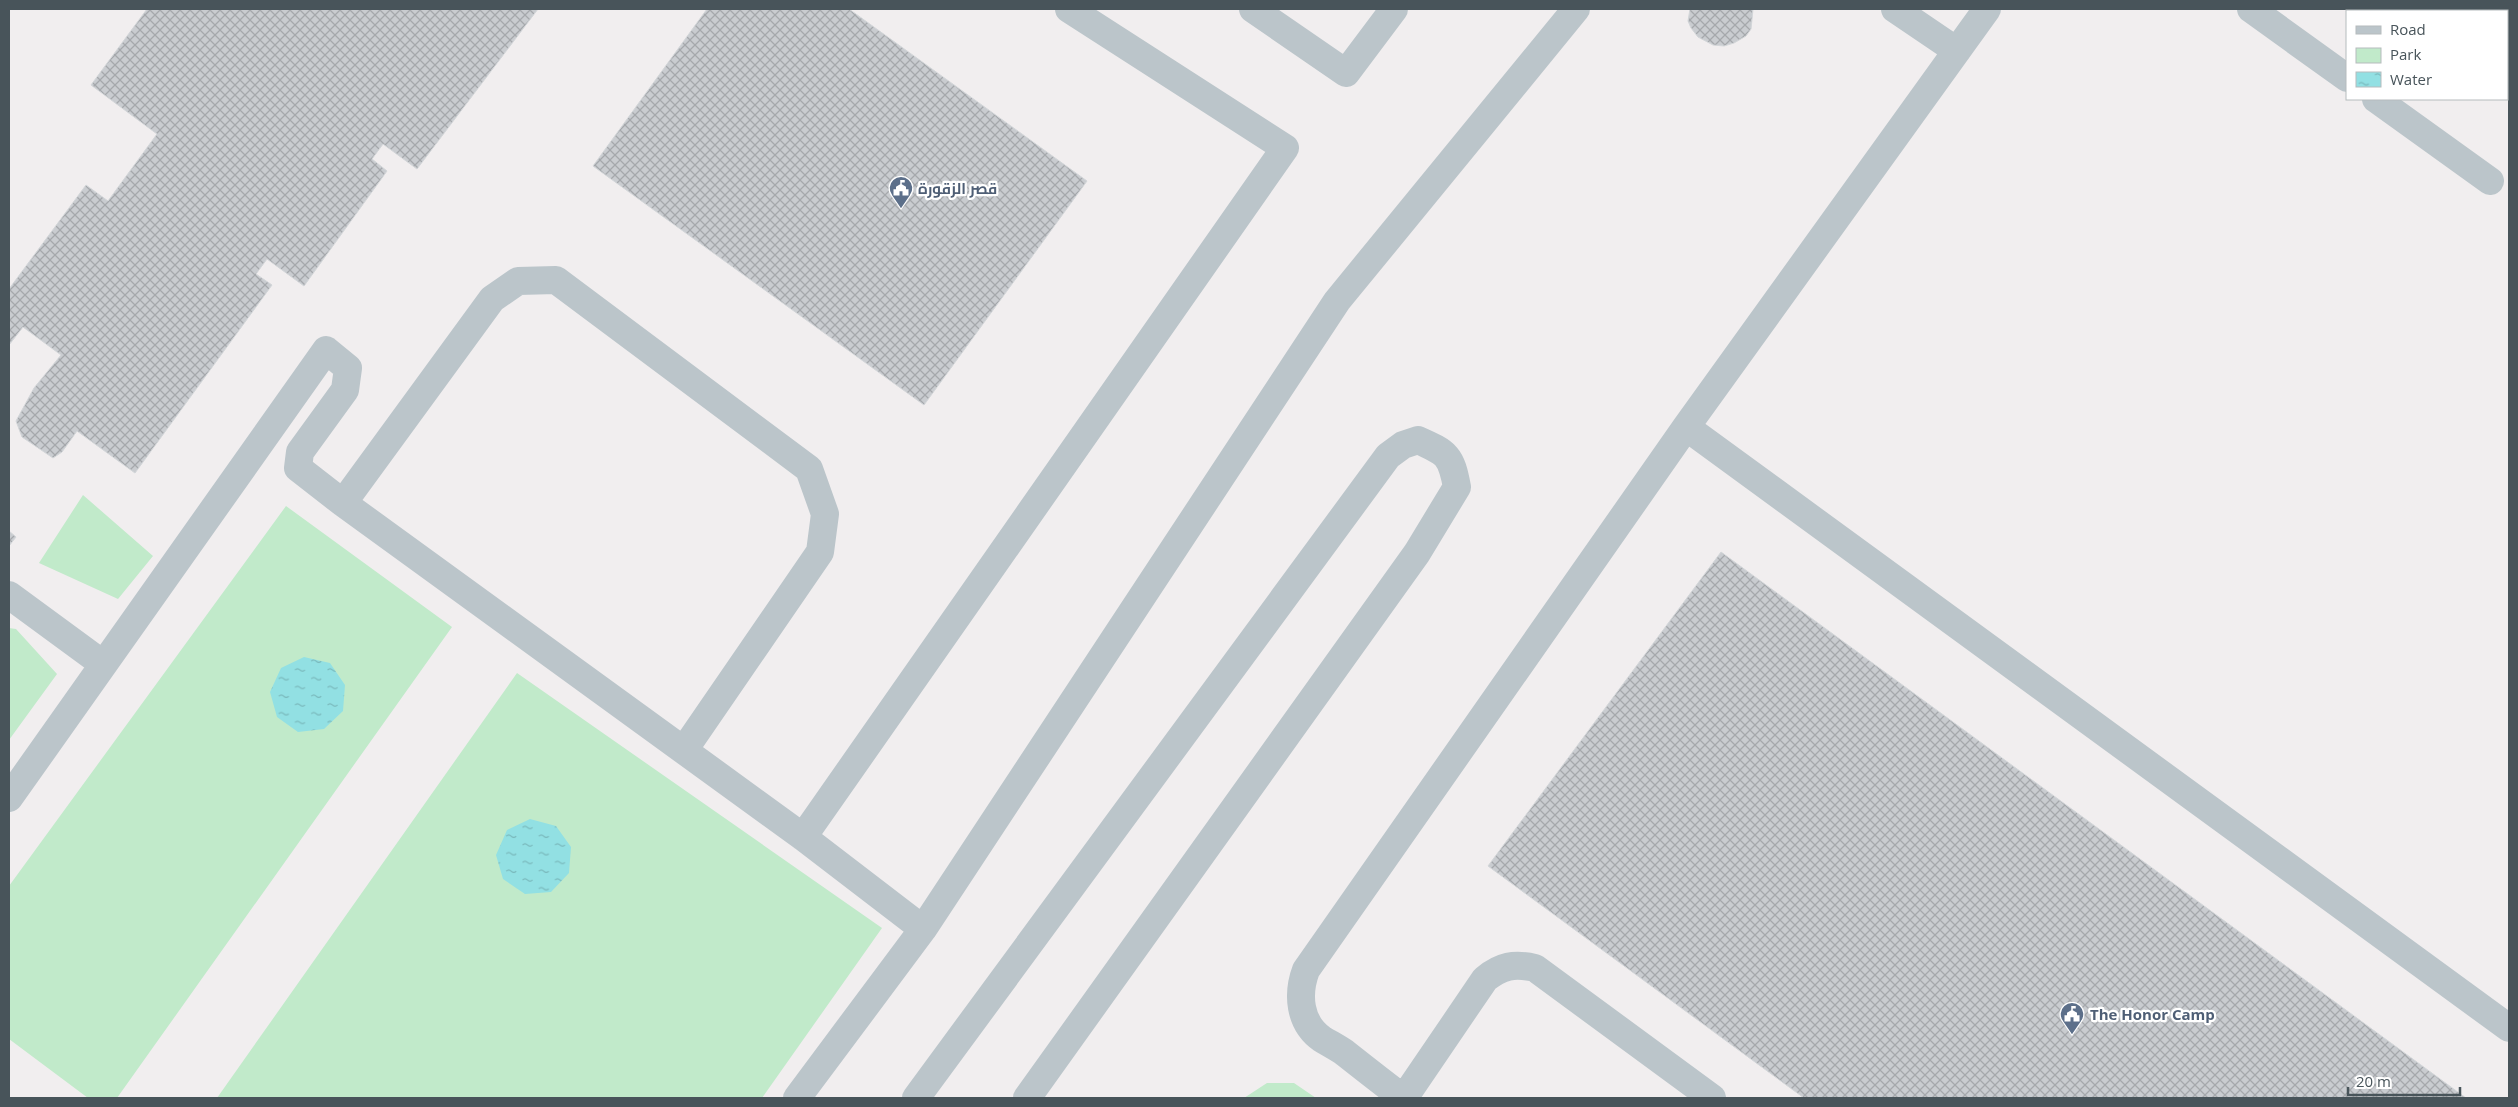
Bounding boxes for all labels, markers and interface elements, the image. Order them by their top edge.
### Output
legend [2346,10,2508,100]
text: Road [2390,19,2426,39]
text: Park [2390,44,2421,64]
text: Water [2390,69,2432,89]
public building icon: قصر الزقورة [888,175,914,209]
place label: قصر الزقورة [918,178,997,198]
public building icon: The Honor Camp [2059,1001,2085,1035]
place label: The Honor Camp [2090,1004,2215,1024]
scale bar [2348,1064,2460,1096]
text: 20 m [2356,1071,2391,1091]

